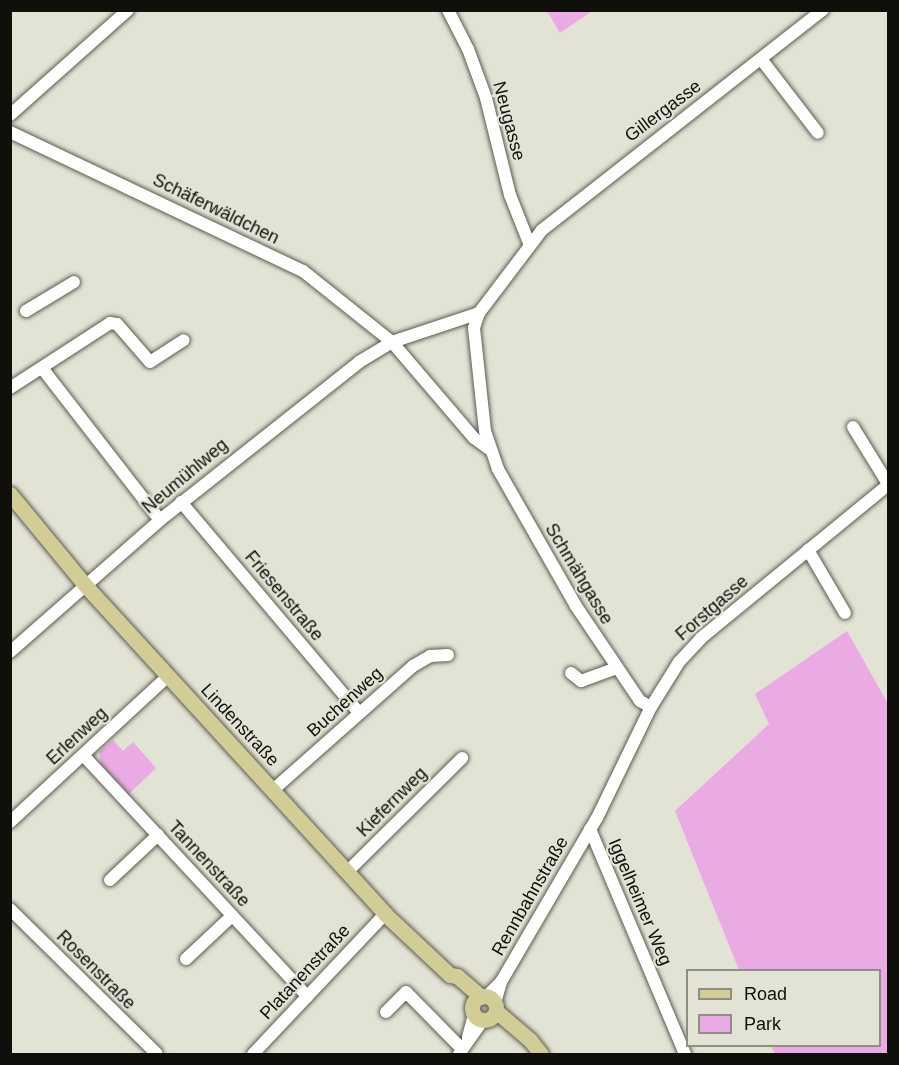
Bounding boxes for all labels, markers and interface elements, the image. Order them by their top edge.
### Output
street label: Gillergasse [621,75,705,147]
street label: Neugasse [488,79,530,163]
street label: Schäferwäldchen [149,169,283,249]
street label: Neumühlweg [138,434,232,518]
street label: Schmähgasse [540,520,618,628]
street label: Friesenstraße [240,547,328,645]
street label: Forstgasse [671,571,753,645]
street label: Buchenweg [303,663,387,741]
street label: Lindenstraße [196,679,284,771]
street label: Erlenweg [42,703,112,769]
street label: Kiefernweg [353,763,431,841]
street label: Tannenstraße [164,816,254,912]
street label: Rennbahnstraße [487,833,573,959]
street label: Iggelheimer Weg [604,835,676,969]
street label: Platanenstraße [255,920,355,1024]
street label: Rosenstraße [52,926,140,1014]
legend [686,969,881,1047]
text: Road [744,984,787,1004]
text: Park [744,1014,781,1034]

